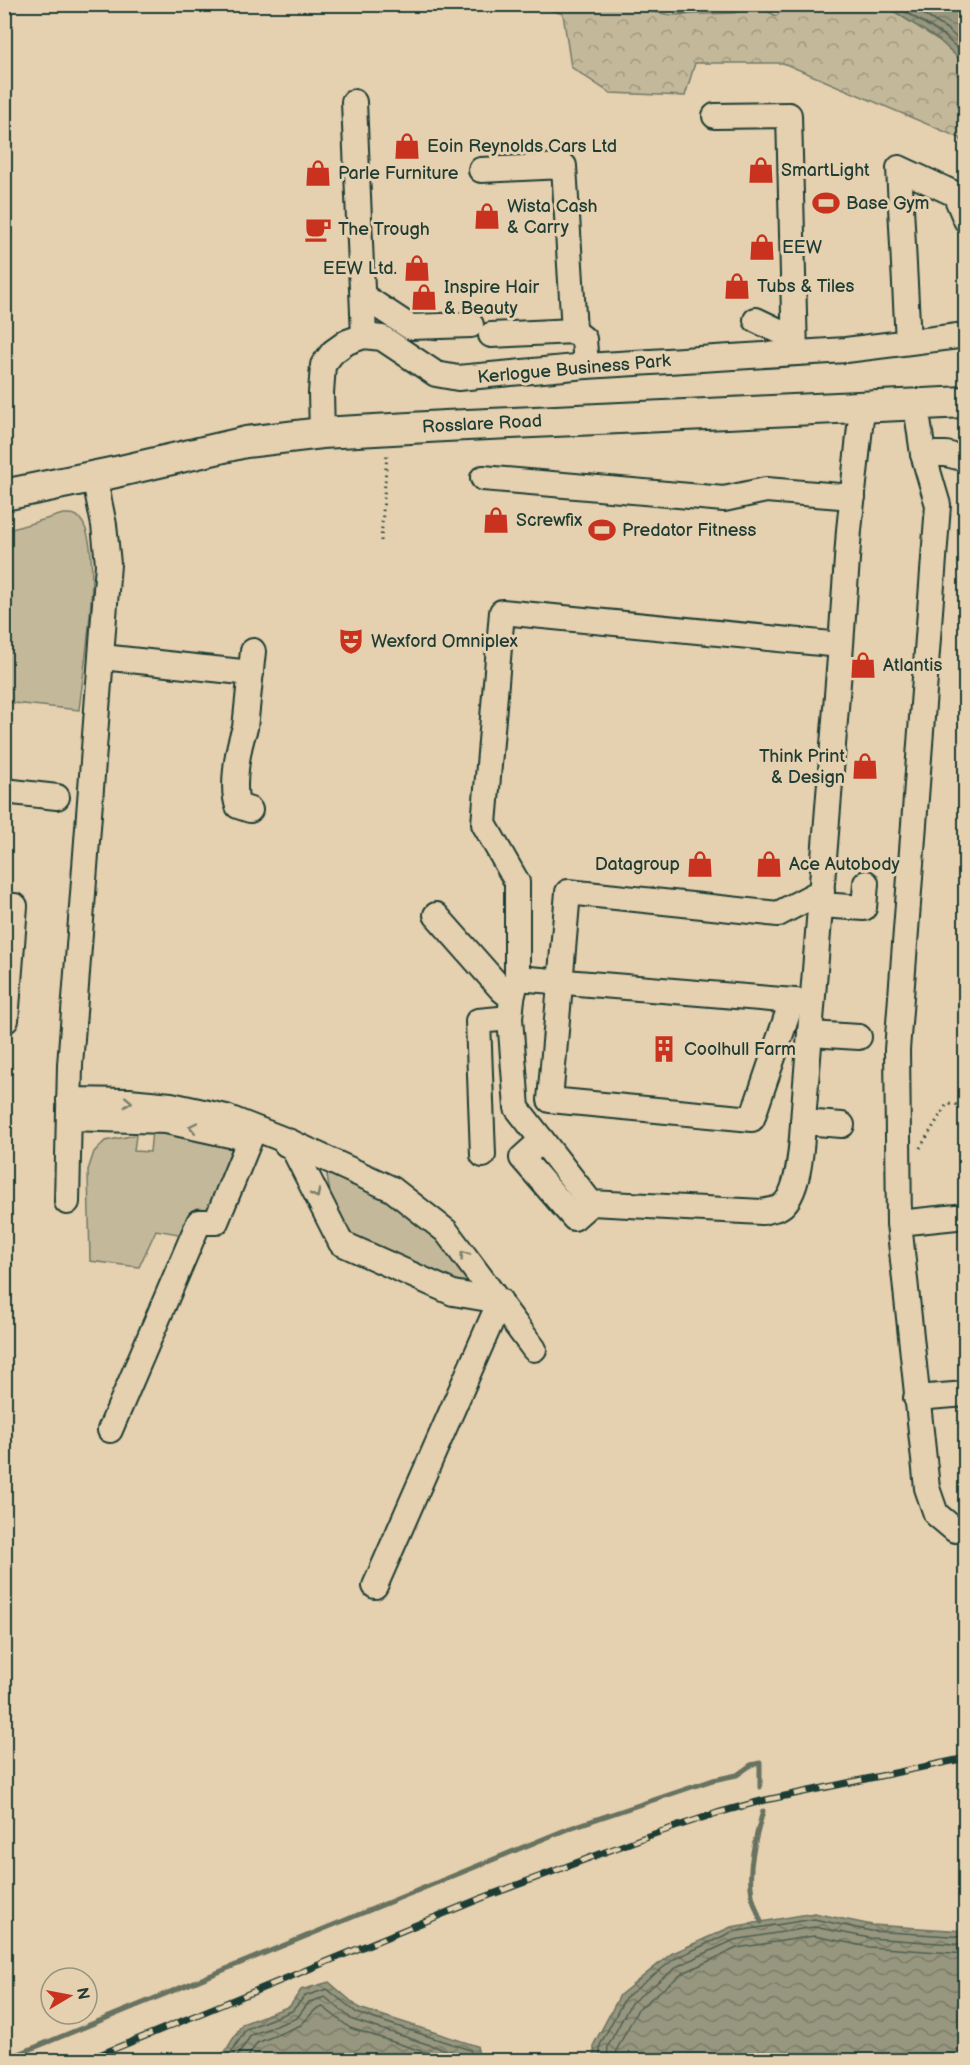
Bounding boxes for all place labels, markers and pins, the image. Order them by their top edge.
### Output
shop icon: Eoin Reynolds Cars Ltd [392,131,422,161]
place label: Eoin Reynolds Cars Ltd [427,136,617,157]
shop icon: SmartLight [746,155,776,185]
shop icon: Parle Furniture [303,158,333,188]
place label: SmartLight [781,160,870,181]
place label: Parle Furniture [338,163,459,184]
sports icon: Base Gym [811,188,841,218]
place label: Base Gym [846,193,929,214]
place label: Wista Cash & Carry [507,196,598,238]
shop icon: Wista Cash & Carry [472,201,502,231]
cafe icon: The Trough [303,214,333,244]
place label: The Trough [338,219,430,240]
shop icon: EEW [747,232,777,262]
place label: EEW [782,237,823,258]
shop icon: EEW Ltd. [402,253,432,283]
place label: EEW Ltd. [323,258,397,279]
shop icon: Tubs & Tiles [722,271,752,301]
place label: Tubs & Tiles [757,276,855,297]
place label: Inspire Hair & Beauty [444,277,540,319]
shop icon: Inspire Hair & Beauty [409,282,439,312]
shop icon: Screwfix [481,505,511,535]
place label: Screwfix [516,510,583,531]
sports icon: Predator Fitness [587,515,617,545]
place label: Predator Fitness [622,520,756,541]
theatre icon: Wexford Omniplex [336,626,366,656]
place label: Wexford Omniplex [371,631,518,652]
shop icon: Atlantis [848,650,878,680]
place label: Atlantis [883,655,942,676]
place label: Think Print & Design [759,746,845,788]
shop icon: Think Print & Design [850,751,880,781]
shop icon: Datagroup [685,849,715,879]
shop icon: Ace Autobody [754,849,784,879]
place label: Datagroup [595,854,680,875]
place label: Ace Autobody [789,854,900,875]
building icon: Coolhull Farm [649,1034,679,1064]
place label: Coolhull Farm [684,1039,796,1060]

